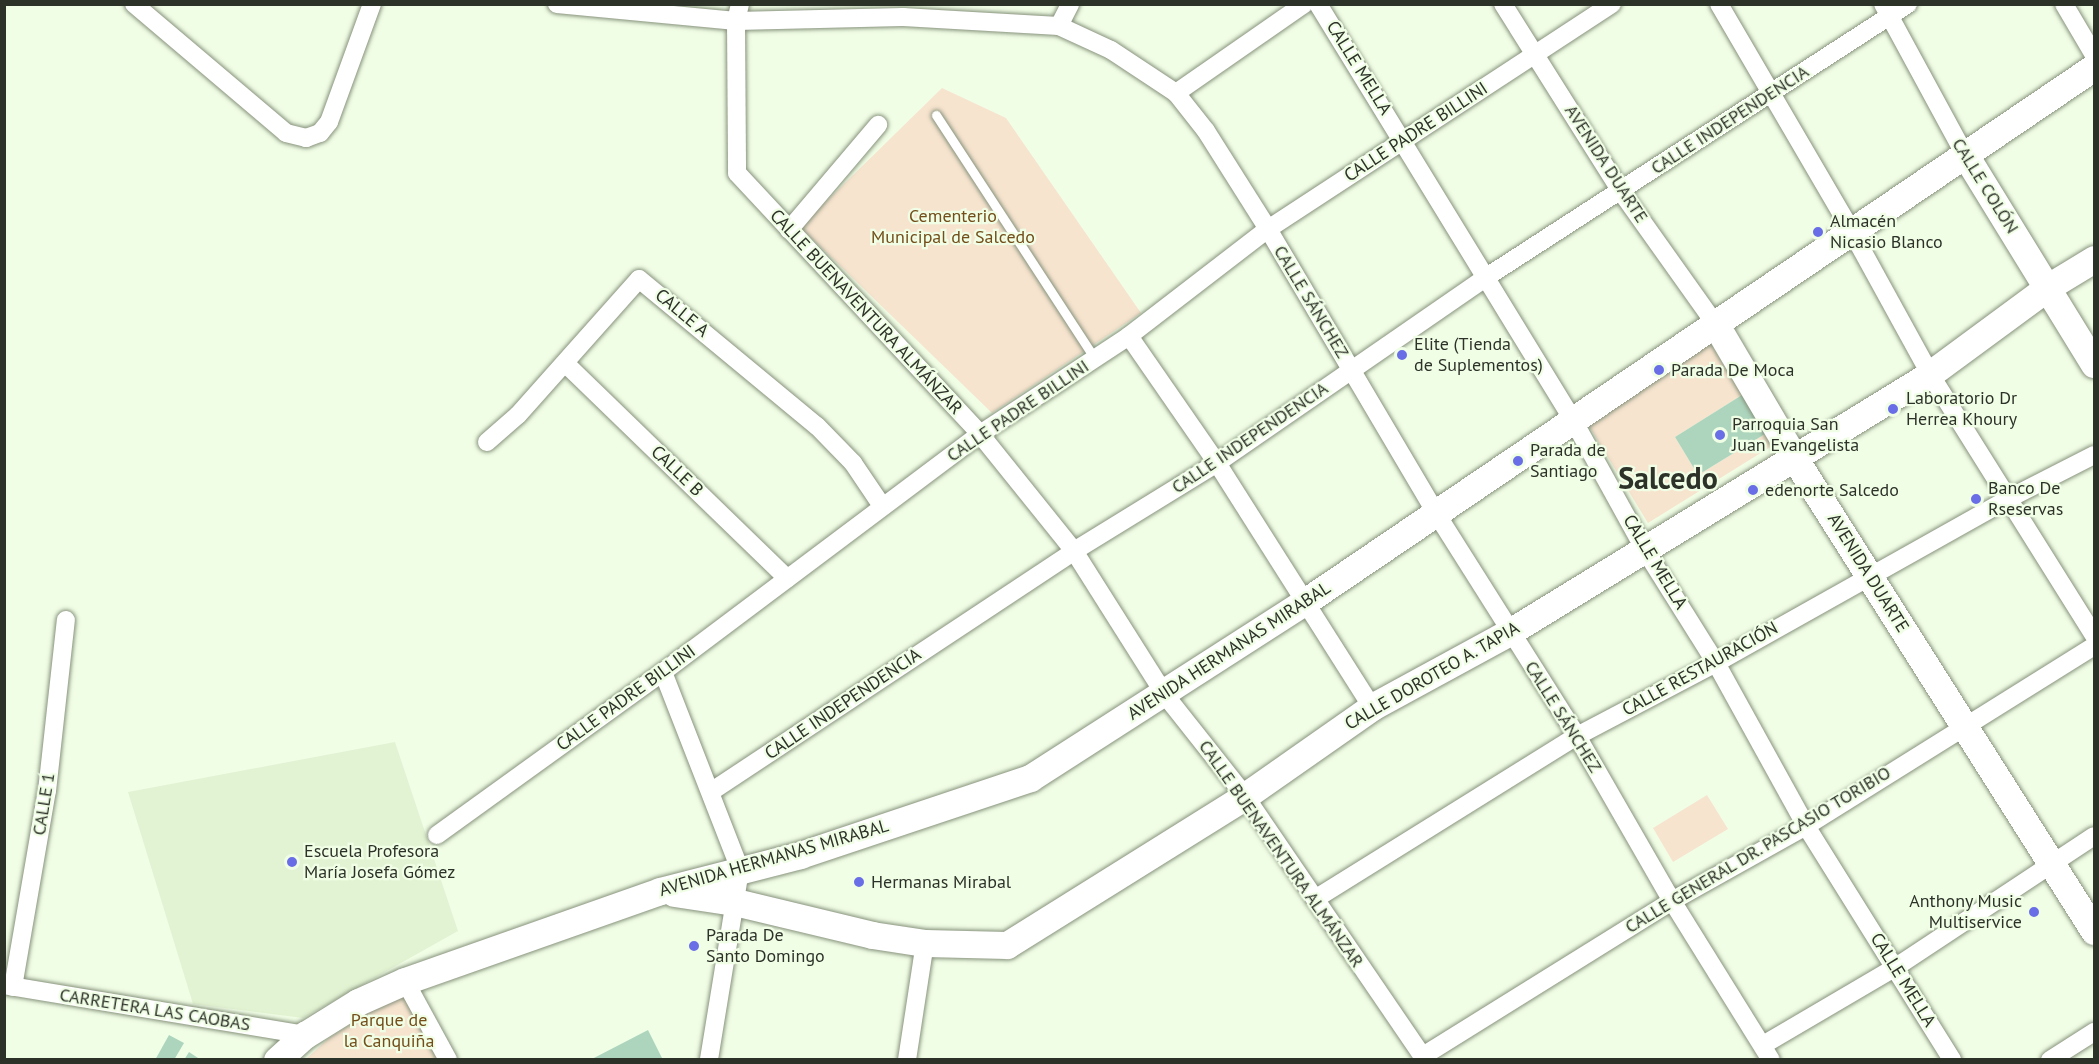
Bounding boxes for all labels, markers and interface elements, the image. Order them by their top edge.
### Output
street label: CALLE MELLA [1322,17,1396,119]
street label: CALLE INDEPENDENCIA [1647,61,1813,179]
street label: CALLE PADRE BILLINI [1340,78,1492,186]
street label: AVENIDA DUARTE [1560,101,1652,227]
street label: CALLE COLÓN [1947,134,2023,238]
street label: CALLE BUENAVENTURA ALMÁNZAR [765,205,967,419]
park label: Cementerio Municipal de Salcedo [871,206,1035,248]
place label: Almacén Nicasio Blanco [1830,211,1943,254]
marker: Almacén Nicasio Blanco [1811,225,1825,239]
street label: CALLE SÁNCHEZ [1269,242,1353,362]
street label: CALLE A [651,284,713,342]
place label: Elite (Tienda de Suplementos) [1414,334,1543,376]
marker: Elite (Tienda de Suplementos) [1395,348,1409,362]
street label: CALLE PADRE BILLINI [943,355,1093,467]
place label: Parada De Moca [1671,359,1794,381]
marker: Parada De Moca [1652,363,1666,377]
street label: CALLE INDEPENDENCIA [1168,378,1332,498]
place label: Laboratorio Dr Herrea Khoury [1906,388,2017,430]
marker: Laboratorio Dr Herrea Khoury [1884,400,1902,418]
place label: Parroquia San Juan Evangelista [1732,414,1859,456]
marker: Parroquia San Juan Evangelista [1713,428,1727,442]
place label: Parada de Santiago [1530,440,1606,482]
street label: CALLE B [647,441,707,501]
marker: Parada de Santiago [1511,454,1525,468]
district label: Salcedo [1618,460,1718,496]
place label: Banco De Rseservas [1988,478,2063,520]
place label: edenorte Salcedo [1765,479,1899,501]
marker: edenorte Salcedo [1746,483,1760,497]
marker: Banco De Rseservas [1969,492,1983,506]
street label: AVENIDA DUARTE [1823,509,1913,637]
street label: CALLE MELLA [1618,511,1692,613]
street label: AVENIDA HERMANAS MIRABAL [1123,577,1335,725]
street label: CALLE DOROTEO A. TAPIA [1340,617,1524,735]
street label: CALLE RESTAURACIÓN [1618,617,1782,721]
street label: CALLE PADRE BILLINI [552,640,700,756]
street label: CALLE INDEPENDENCIA [761,644,925,764]
street label: CALLE SÁNCHEZ [1520,657,1606,777]
street label: CALLE BUENAVENTURA ALMÁNZAR [1194,736,1368,972]
street label: CALLE GENERAL DR. PASCASIO TORIBIO [1620,761,1896,939]
street label: CALLE 1 [28,771,60,837]
street label: AVENIDA HERMANAS MIRABAL [656,815,892,901]
place label: Escuela Profesora María Josefa Gómez [304,841,455,884]
marker: Escuela Profesora María Josefa Gómez [285,855,299,869]
place label: Hermanas Mirabal [871,871,1011,893]
marker: Hermanas Mirabal [852,875,866,889]
place label: Anthony Music Multiservice [1909,891,2022,934]
marker: Anthony Music Multiservice [2027,905,2041,919]
place label: Parada De Santo Domingo [706,925,825,968]
street label: CALLE MELLA [1866,929,1940,1031]
marker: Parada De Santo Domingo [687,939,701,953]
street label: CARRETERA LAS CAOBAS [58,984,252,1036]
park label: Parque de la Canquiña [344,1010,434,1052]

